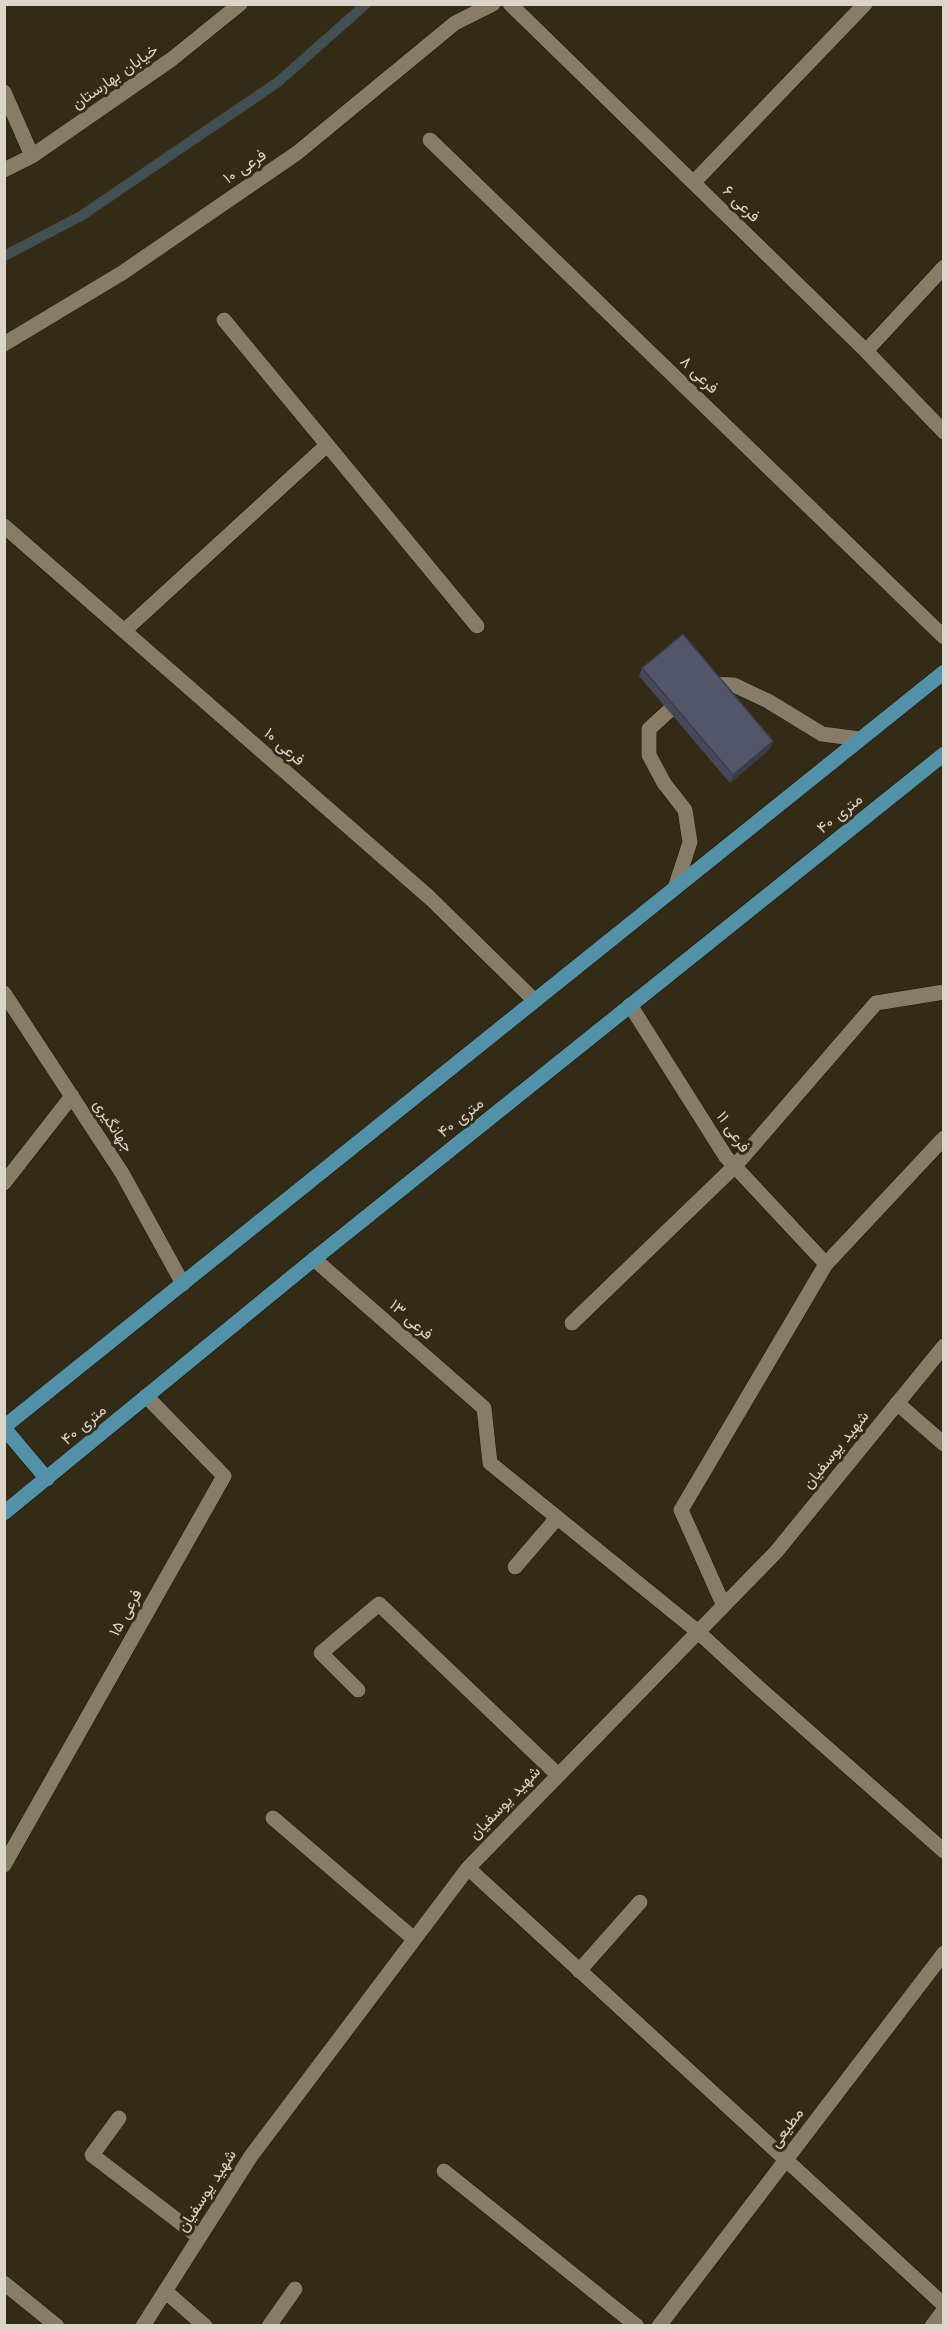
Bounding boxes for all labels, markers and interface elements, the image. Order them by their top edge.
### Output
street label: خیابان بهارستان [68,40,162,114]
street label: فرعی ۱۰ [220,146,270,188]
street label: فرعی ۶ [718,182,764,226]
street label: فرعی ۸ [676,352,722,398]
street label: فرعی ۱۰ [260,724,308,770]
street label: ۴۰ متری [813,790,867,838]
street label: ۴۰ متری [434,1094,488,1142]
street label: جهانگیری [89,1096,137,1156]
street label: فرعی ۱۱ [712,1108,754,1156]
street label: فرعی ۱۳ [385,1296,437,1344]
street label: ۴۰ متری [57,1401,111,1449]
street label: شهید یوسفیان [799,1407,873,1493]
street label: فرعی ۱۵ [105,1586,147,1640]
street label: شهید یوسفیان [465,1762,545,1844]
street label: مطیعی [766,2104,808,2152]
street label: شهید یوسفیان [173,2146,241,2236]

